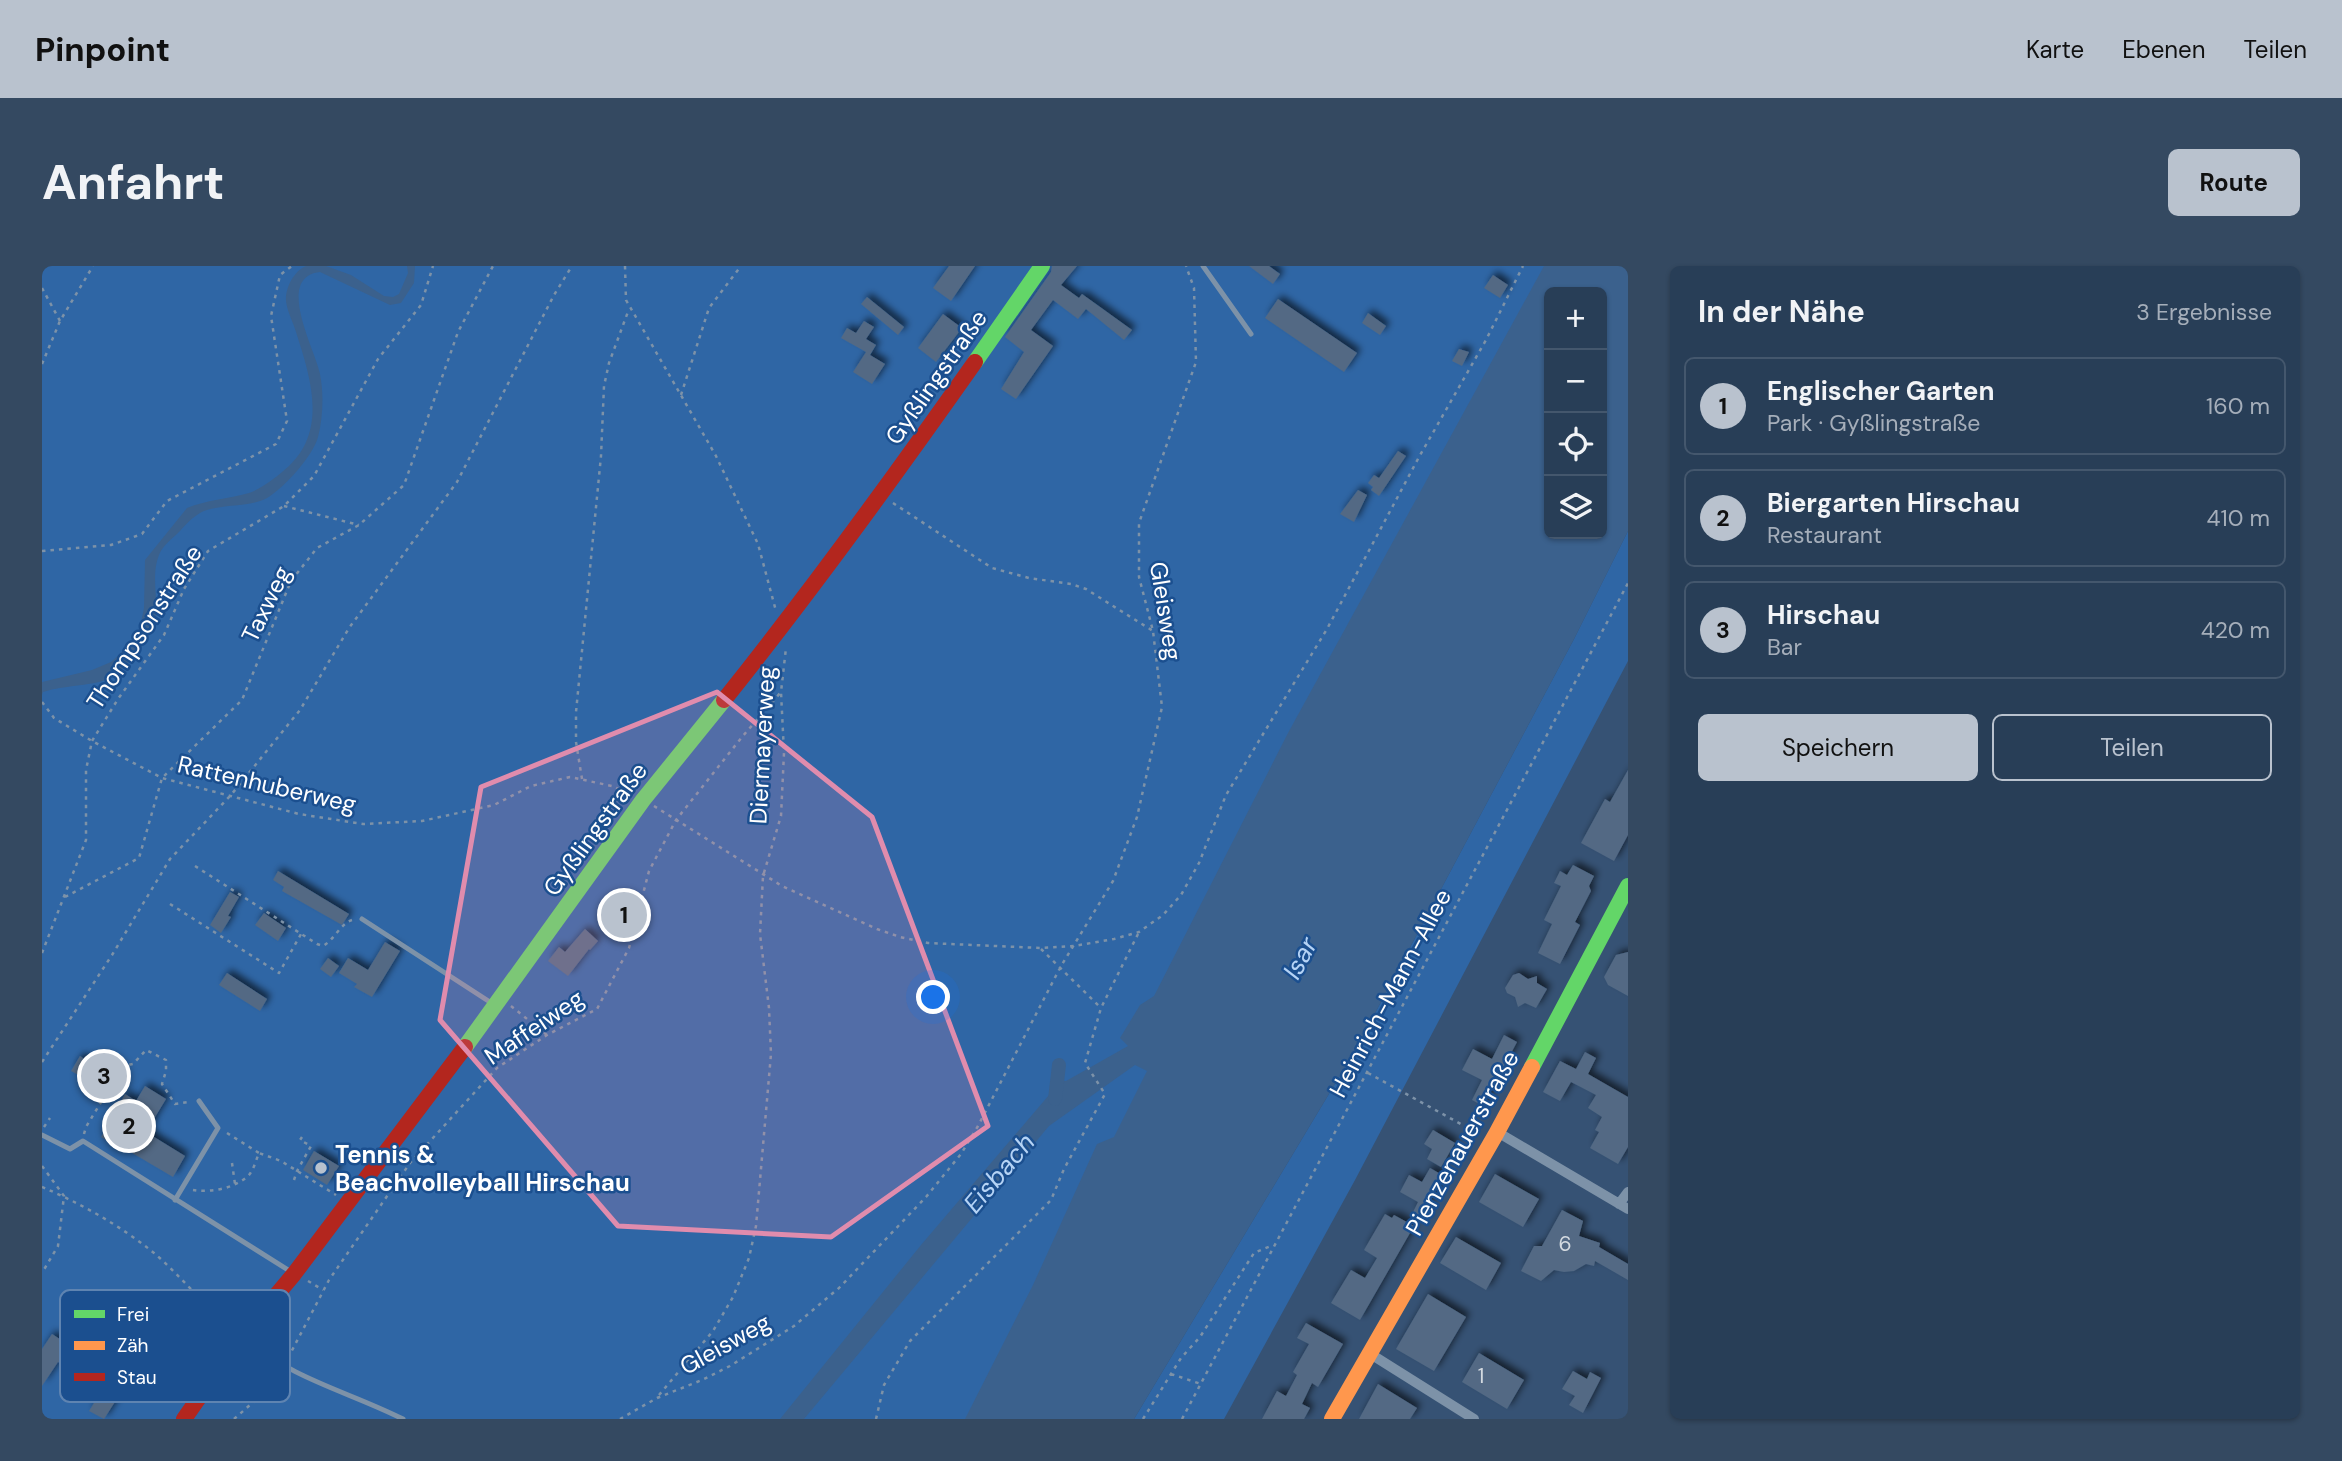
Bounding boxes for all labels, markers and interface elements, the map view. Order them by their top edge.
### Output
text: Pinpoint [35,28,170,71]
text: Karte [2026,34,2084,65]
text: Ebenen [2122,34,2206,65]
text: Teilen [2244,34,2307,65]
button: Route [2168,149,2300,216]
text: Anfahrt [42,150,224,214]
map controls [1544,287,1607,539]
button: + [1544,287,1607,350]
text: In der Nähe [1698,292,1865,331]
text: 3 Ergebnisse [2136,297,2272,327]
street label: Gyßlingstraße [878,304,994,450]
button: − [1544,350,1607,413]
text: Englischer Garten [1767,374,1995,408]
text: 1 [1719,391,1727,421]
text: 160 m [2206,391,2270,421]
text: Park · Gyßlingstraße [1767,408,1980,438]
button: locate [1544,413,1607,476]
button: layers [1544,476,1607,539]
text: Biergarten Hirschau [1767,486,2020,520]
text: 2 [1716,503,1730,533]
text: 410 m [2207,503,2270,533]
text: Restaurant [1767,520,1882,550]
street label: Thompsonstraße [79,539,209,715]
street label: Gleisweg [1143,560,1189,662]
street label: Taxweg [234,561,298,647]
text: Hirschau [1767,598,1880,632]
text: 3 [1716,615,1730,645]
text: 420 m [2201,615,2270,645]
text: Bar [1767,632,1802,662]
street label: Diermayerweg [742,665,782,825]
button: Speichern [1698,714,1978,781]
button: Teilen [1992,714,2272,781]
street label: Rattenhuberweg [175,748,359,820]
street label: Gyßlingstraße [536,756,654,902]
street label: Heinrich-Mann-Allee [1322,883,1458,1103]
pin: 1 [601,889,647,941]
water label: Isar [1275,930,1326,985]
your location [916,980,950,1014]
street label: Maffeiweg [478,982,590,1072]
street label: Pienzenauerstraße [1398,1045,1526,1241]
pin: 3 [81,1050,127,1102]
pin: 2 [106,1100,152,1152]
water label: Eisbach [956,1126,1042,1220]
place label: Tennis & Beachvolleyball Hirschau [335,1139,630,1198]
marker: Tennis & Beachvolleyball Hirschau [313,1160,329,1176]
house number: 6 [1558,1230,1572,1258]
legend [60,1290,290,1402]
text: Frei [117,1302,149,1327]
street label: Gleisweg [674,1306,776,1382]
text: Zäh [117,1333,149,1358]
house number: 1 [1478,1362,1484,1390]
text: Stau [117,1365,157,1390]

